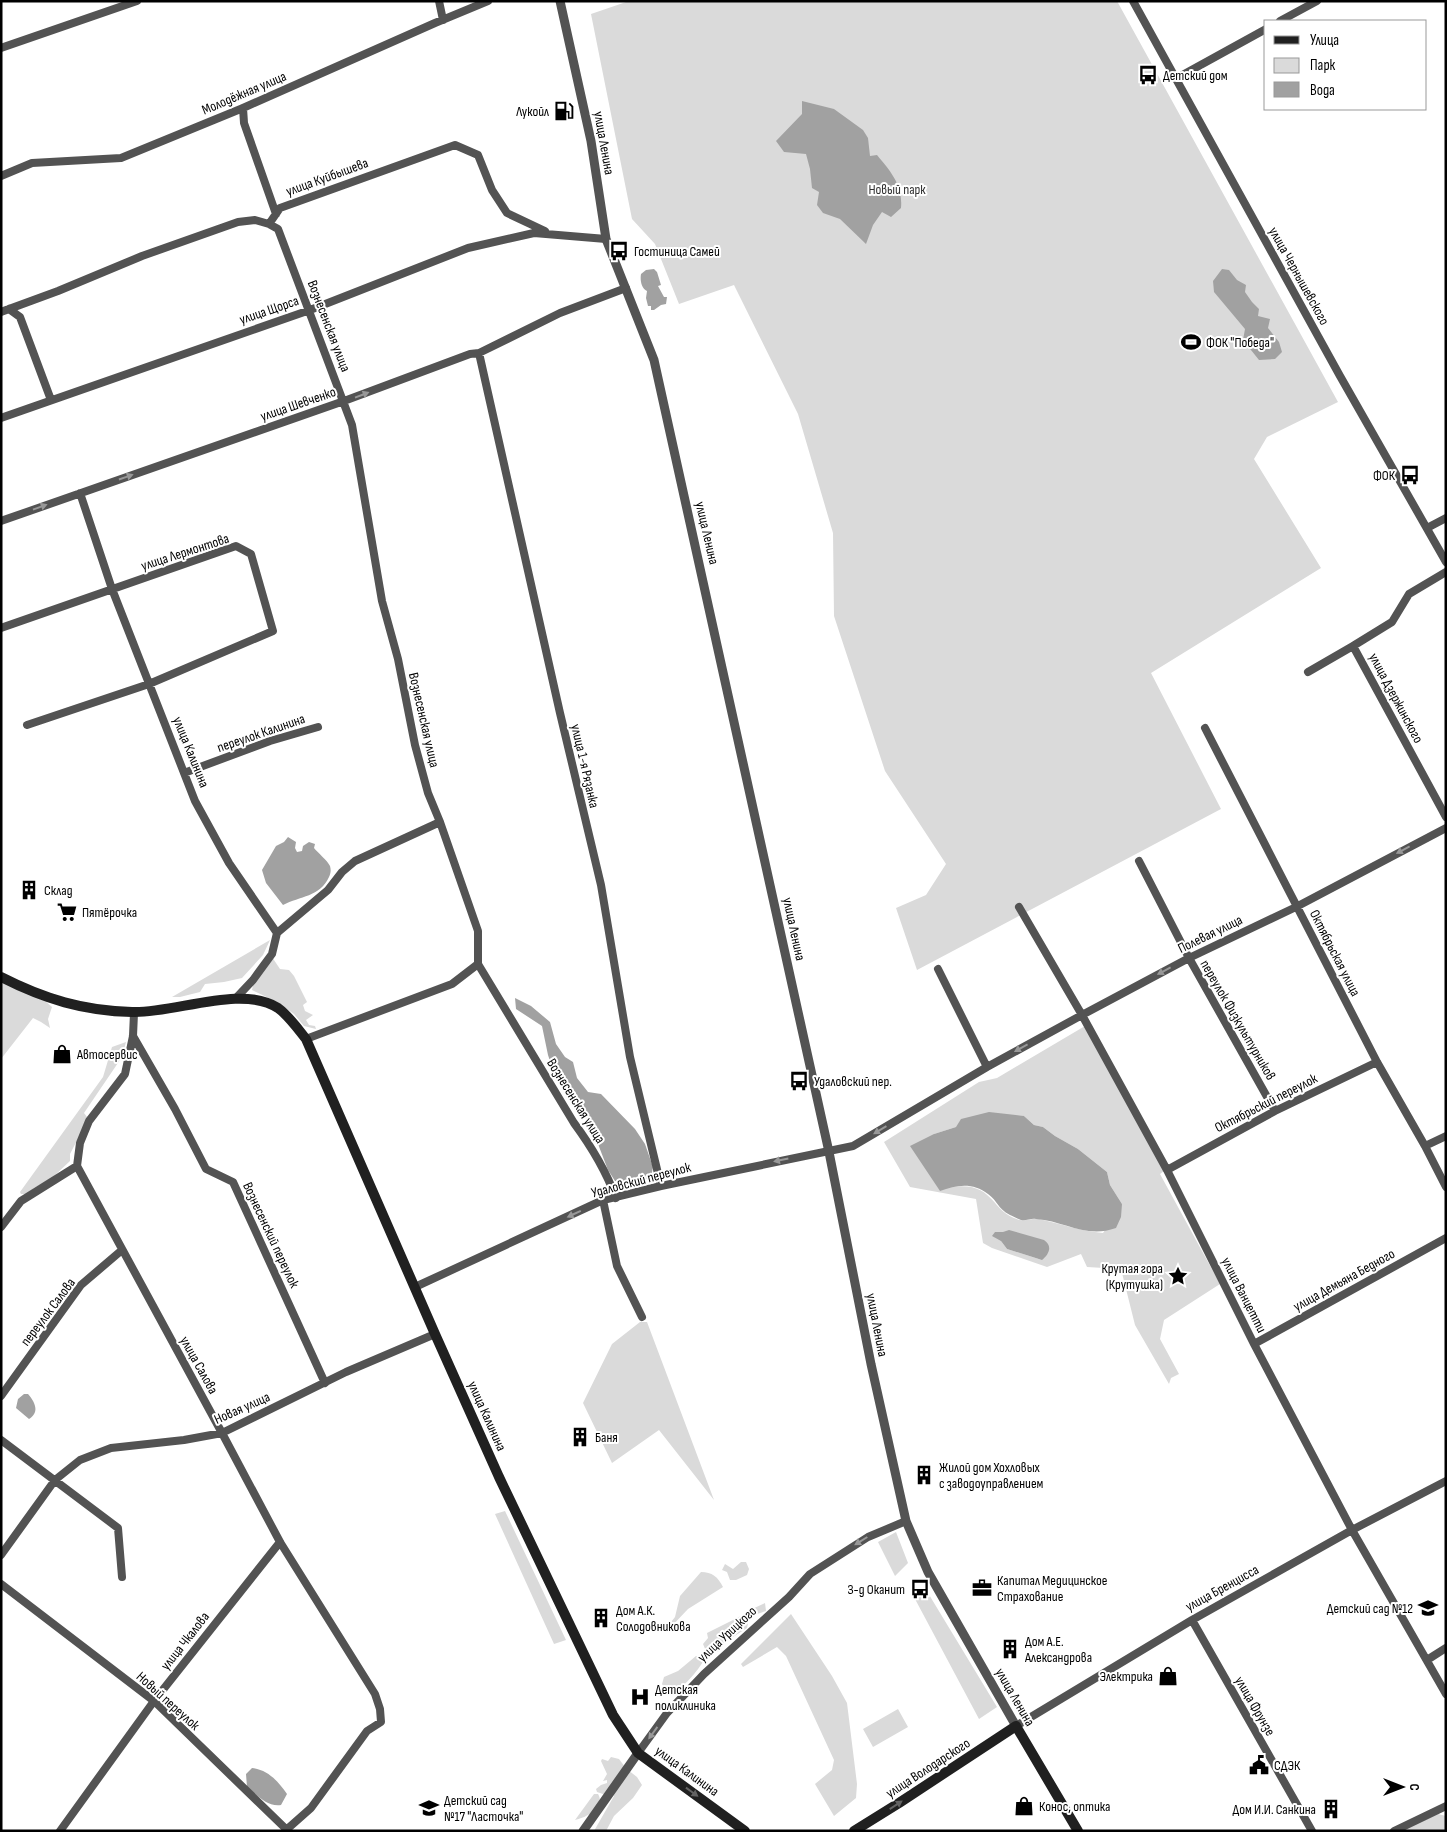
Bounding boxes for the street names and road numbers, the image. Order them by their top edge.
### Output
street label: Молодёжная улица [199,68,289,118]
street label: улица Ленина [590,110,618,176]
street label: улица Куйбышева [284,154,370,200]
street label: улица Чернышевского [1265,224,1333,328]
street label: Вознесенская улица [304,278,354,374]
street label: улица Щорса [237,292,301,328]
street label: улица Шевченко [258,383,338,425]
street label: улица Ленина [691,500,723,566]
street label: улица Лермонтова [139,530,231,574]
street label: улица Дзержинского [1365,650,1427,746]
street label: Вознесенская улица [405,671,443,769]
street label: переулок Калинина [215,710,307,756]
street label: улица Калинина [169,714,213,790]
street label: улица 1-я Рязанка [567,722,603,810]
street label: улица Ленина [779,896,809,962]
street label: Октябрьская улица [1306,907,1364,999]
street label: Полевая улица [1175,911,1245,957]
street label: переулок Физкультурников [1197,957,1279,1083]
street label: Вознесенская улица [543,1055,609,1147]
street label: Октябрьский переулок [1212,1069,1321,1136]
street label: Удаловский переулок [589,1158,693,1201]
street label: Вознесенский переулок [239,1179,303,1291]
street label: улица Демьяна Бедного [1290,1245,1398,1315]
street label: улица Ванцетти [1218,1254,1270,1336]
street label: переулок Салова [17,1275,79,1349]
street label: улица Ленина [863,1292,891,1358]
street label: улица Салова [176,1333,222,1397]
street label: улица Калинина [464,1378,510,1454]
street label: Новая улица [212,1388,272,1428]
street label: улица Бренцисса [1182,1561,1262,1615]
street label: улица Урицкого [694,1602,760,1666]
street label: улица Чкалова [157,1609,213,1673]
street label: улица Ленина [992,1665,1038,1729]
street label: Новый переулок [133,1668,204,1734]
street label: улица Фрунзе [1231,1673,1279,1739]
street label: улица Володарского [883,1734,973,1802]
street label: улица Калинина [652,1742,722,1800]

